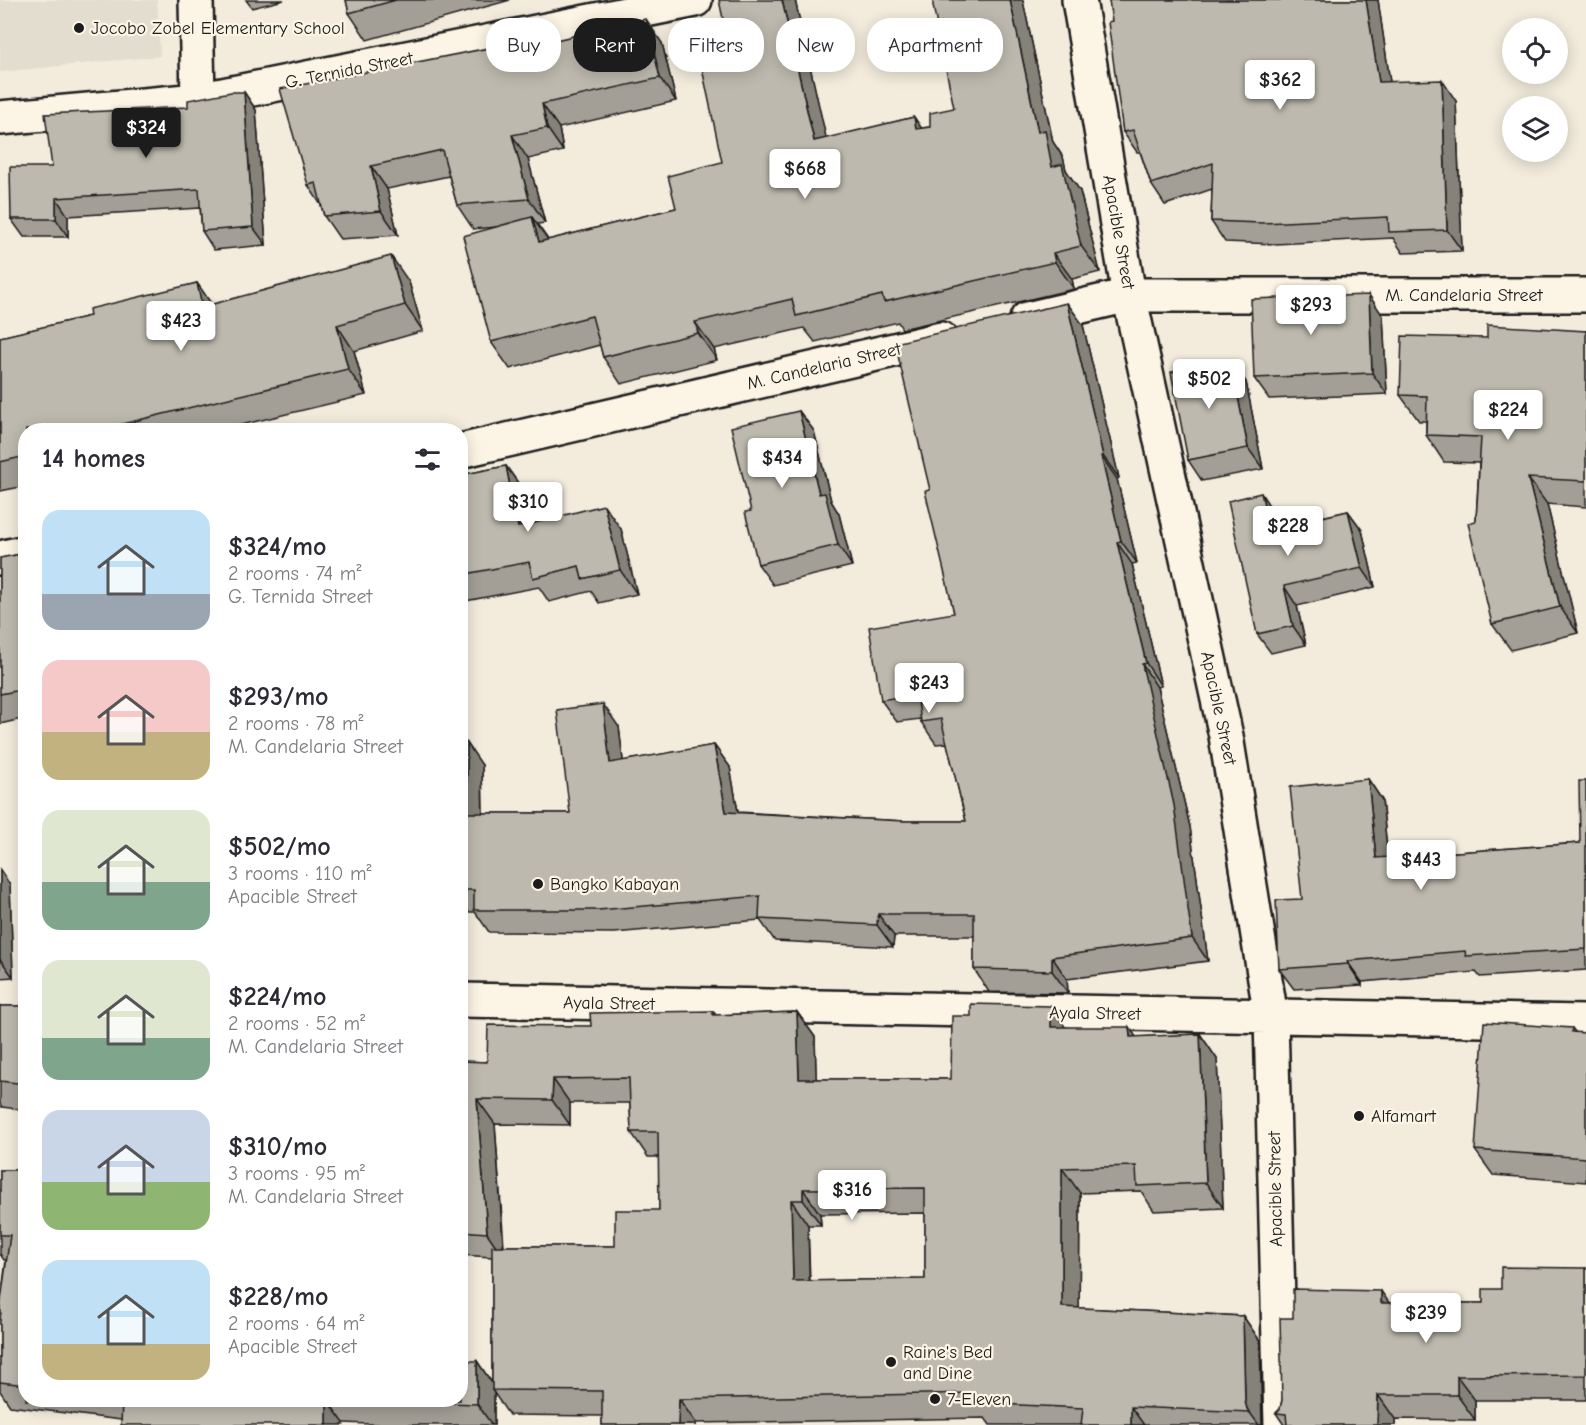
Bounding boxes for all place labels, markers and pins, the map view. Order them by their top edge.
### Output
place label: Jocobo Zobel Elementary School [91,18,345,39]
marker: Jocobo Zobel Elementary School [72,21,86,35]
pin: $362 [1244,60,1316,111]
pin: $324 [110,108,182,159]
pin: $668 [769,149,841,200]
pin: $293 [1275,285,1347,336]
pin: $423 [145,301,217,352]
pin: $502 [1173,359,1245,410]
pin: $224 [1472,390,1544,441]
pin: $434 [746,438,818,489]
pin: $310 [492,482,564,533]
pin: $228 [1252,506,1324,557]
pin: $243 [893,663,965,714]
pin: $443 [1385,840,1457,891]
place label: Bangko Kabayan [550,874,679,895]
marker: Bangko Kabayan [531,877,545,891]
place label: Alfamart [1371,1106,1437,1127]
marker: Alfamart [1352,1109,1366,1123]
pin: $316 [816,1170,888,1221]
pin: $239 [1390,1293,1462,1344]
place label: Raine's Bed and Dine [903,1342,993,1384]
marker: Raine's Bed and Dine [884,1355,898,1369]
place label: 7-Eleven [947,1389,1011,1410]
marker: 7-Eleven [928,1392,942,1406]

